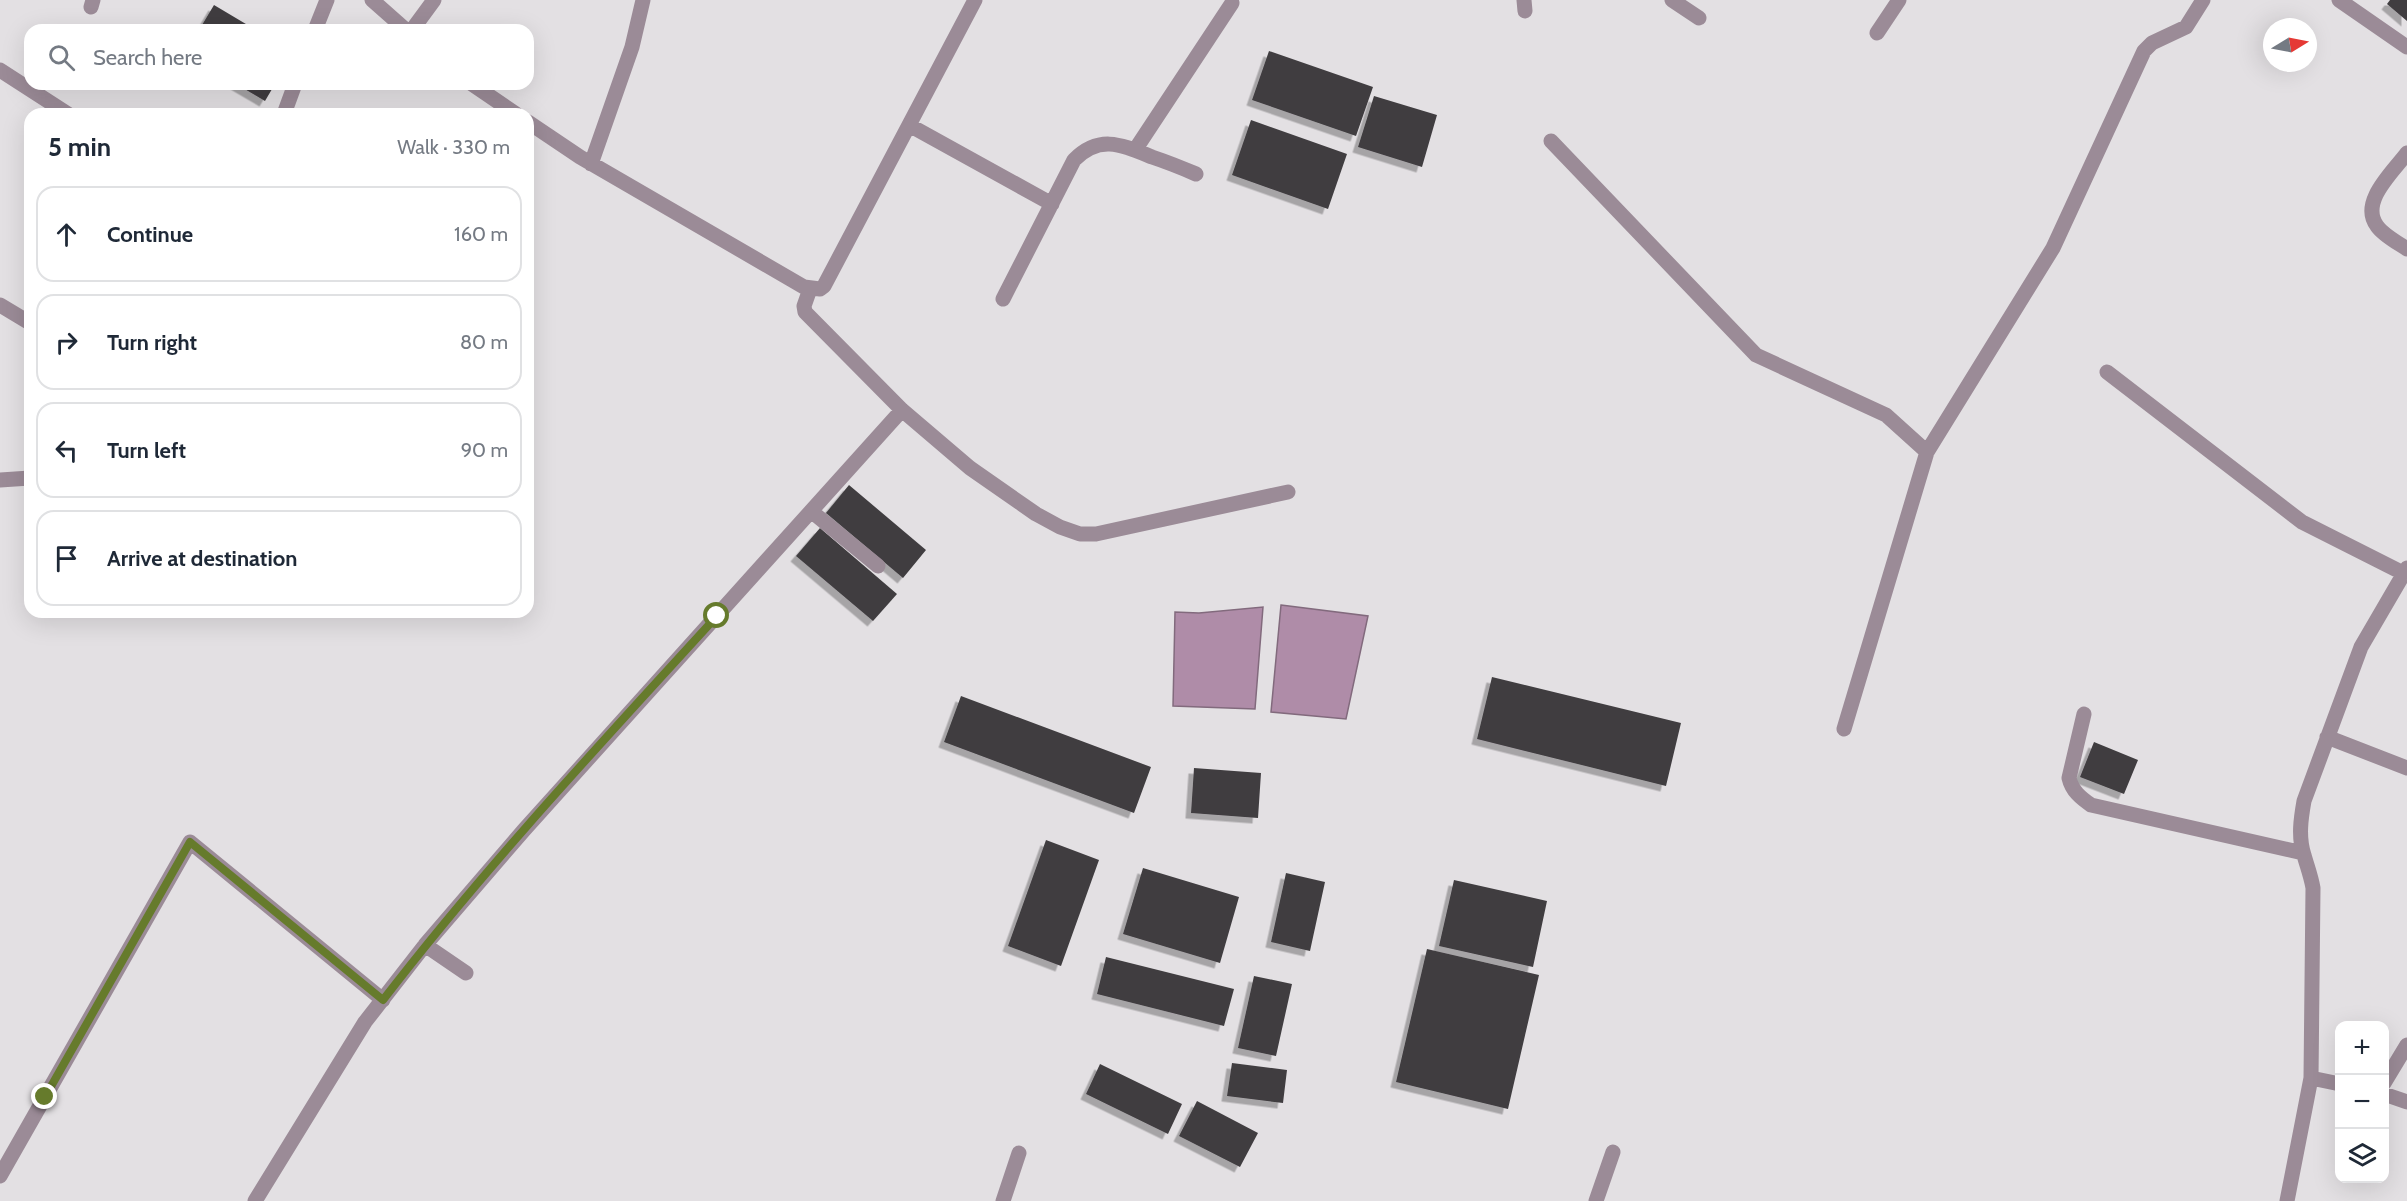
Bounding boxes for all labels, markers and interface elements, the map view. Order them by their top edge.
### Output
north arrow [2263,18,2317,72]
search box [24,24,534,90]
icon: search [45,41,78,74]
text: Search here [93,44,202,71]
text: 5 min [48,131,111,163]
text: Walk · 330 m [397,135,510,159]
icon: ahead [50,218,83,251]
text: Continue [107,221,193,248]
text: 160 m [454,222,508,246]
icon: right [50,326,83,359]
text: Turn right [107,329,197,356]
text: 80 m [460,330,508,354]
icon: left [50,434,83,467]
text: Turn left [107,437,186,464]
text: 90 m [461,438,508,462]
icon: arrive [50,542,83,575]
text: Arrive at destination [107,545,297,572]
route start [703,602,729,628]
map controls [2335,1021,2389,1183]
button: + [2335,1021,2389,1075]
button: − [2335,1075,2389,1129]
route end [31,1083,57,1109]
button: layers [2335,1129,2389,1183]

